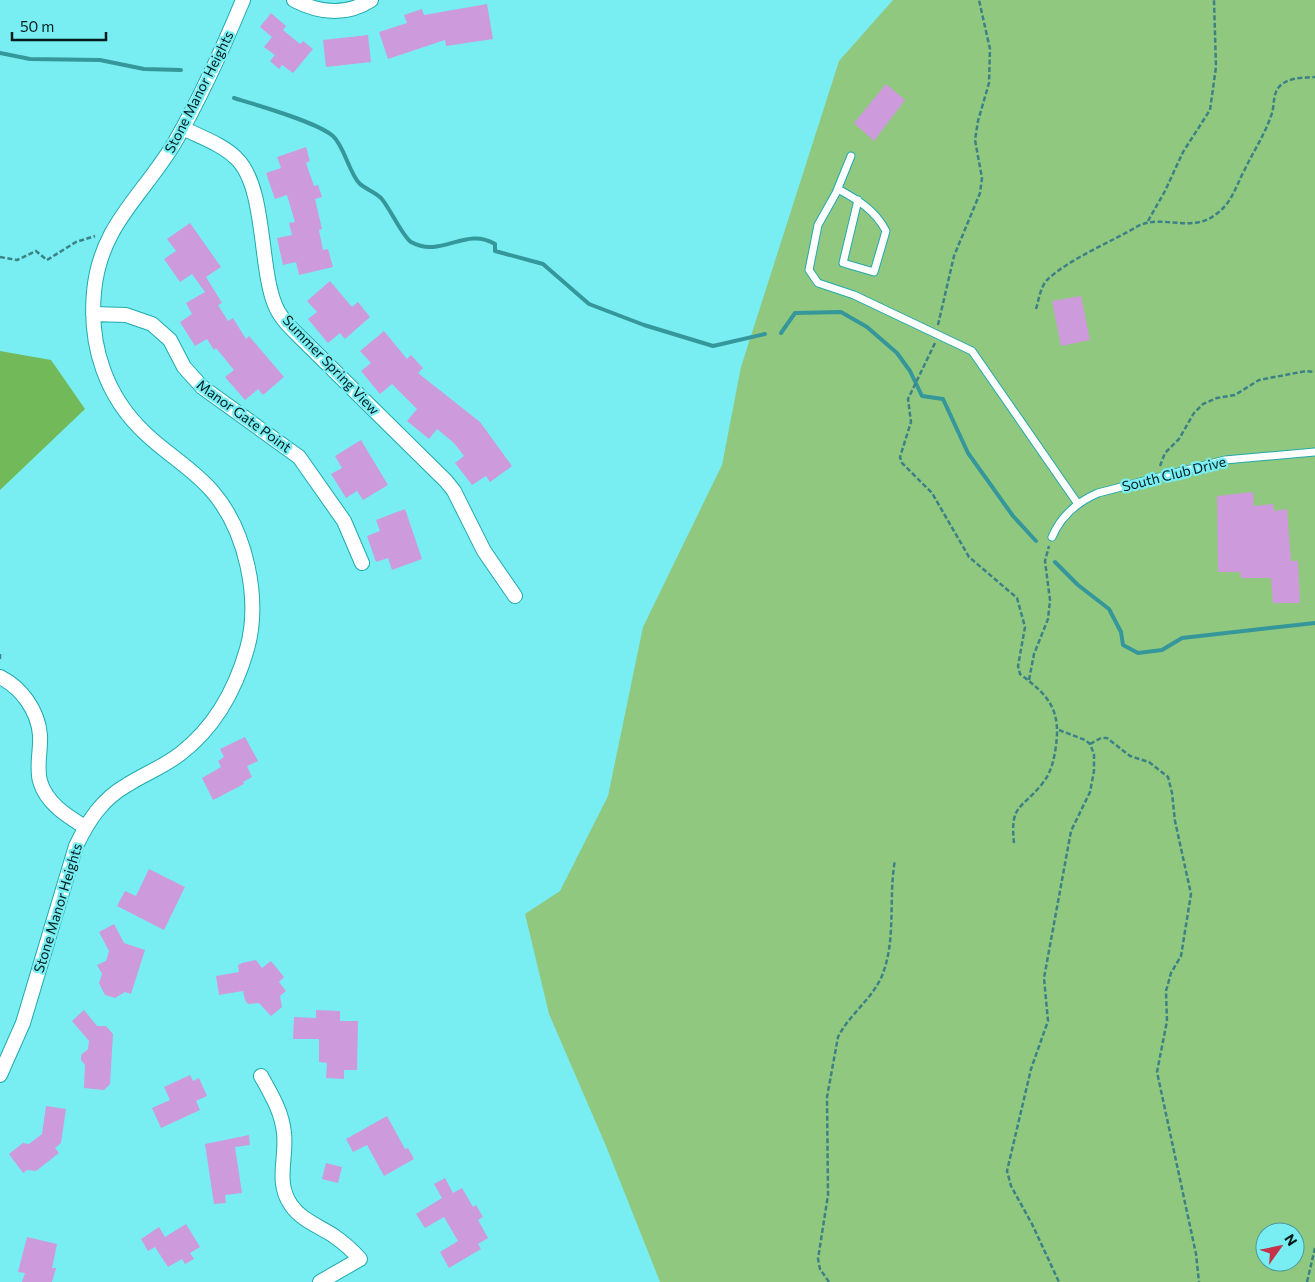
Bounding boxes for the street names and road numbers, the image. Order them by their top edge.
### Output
street label: Stone Manor Heights [160,28,237,156]
street label: Summer Spring View [279,311,383,418]
street label: Manor Gate Point [194,376,295,456]
street label: South Club Drive [1120,452,1228,495]
street label: Stone Manor Heights [30,841,85,975]

